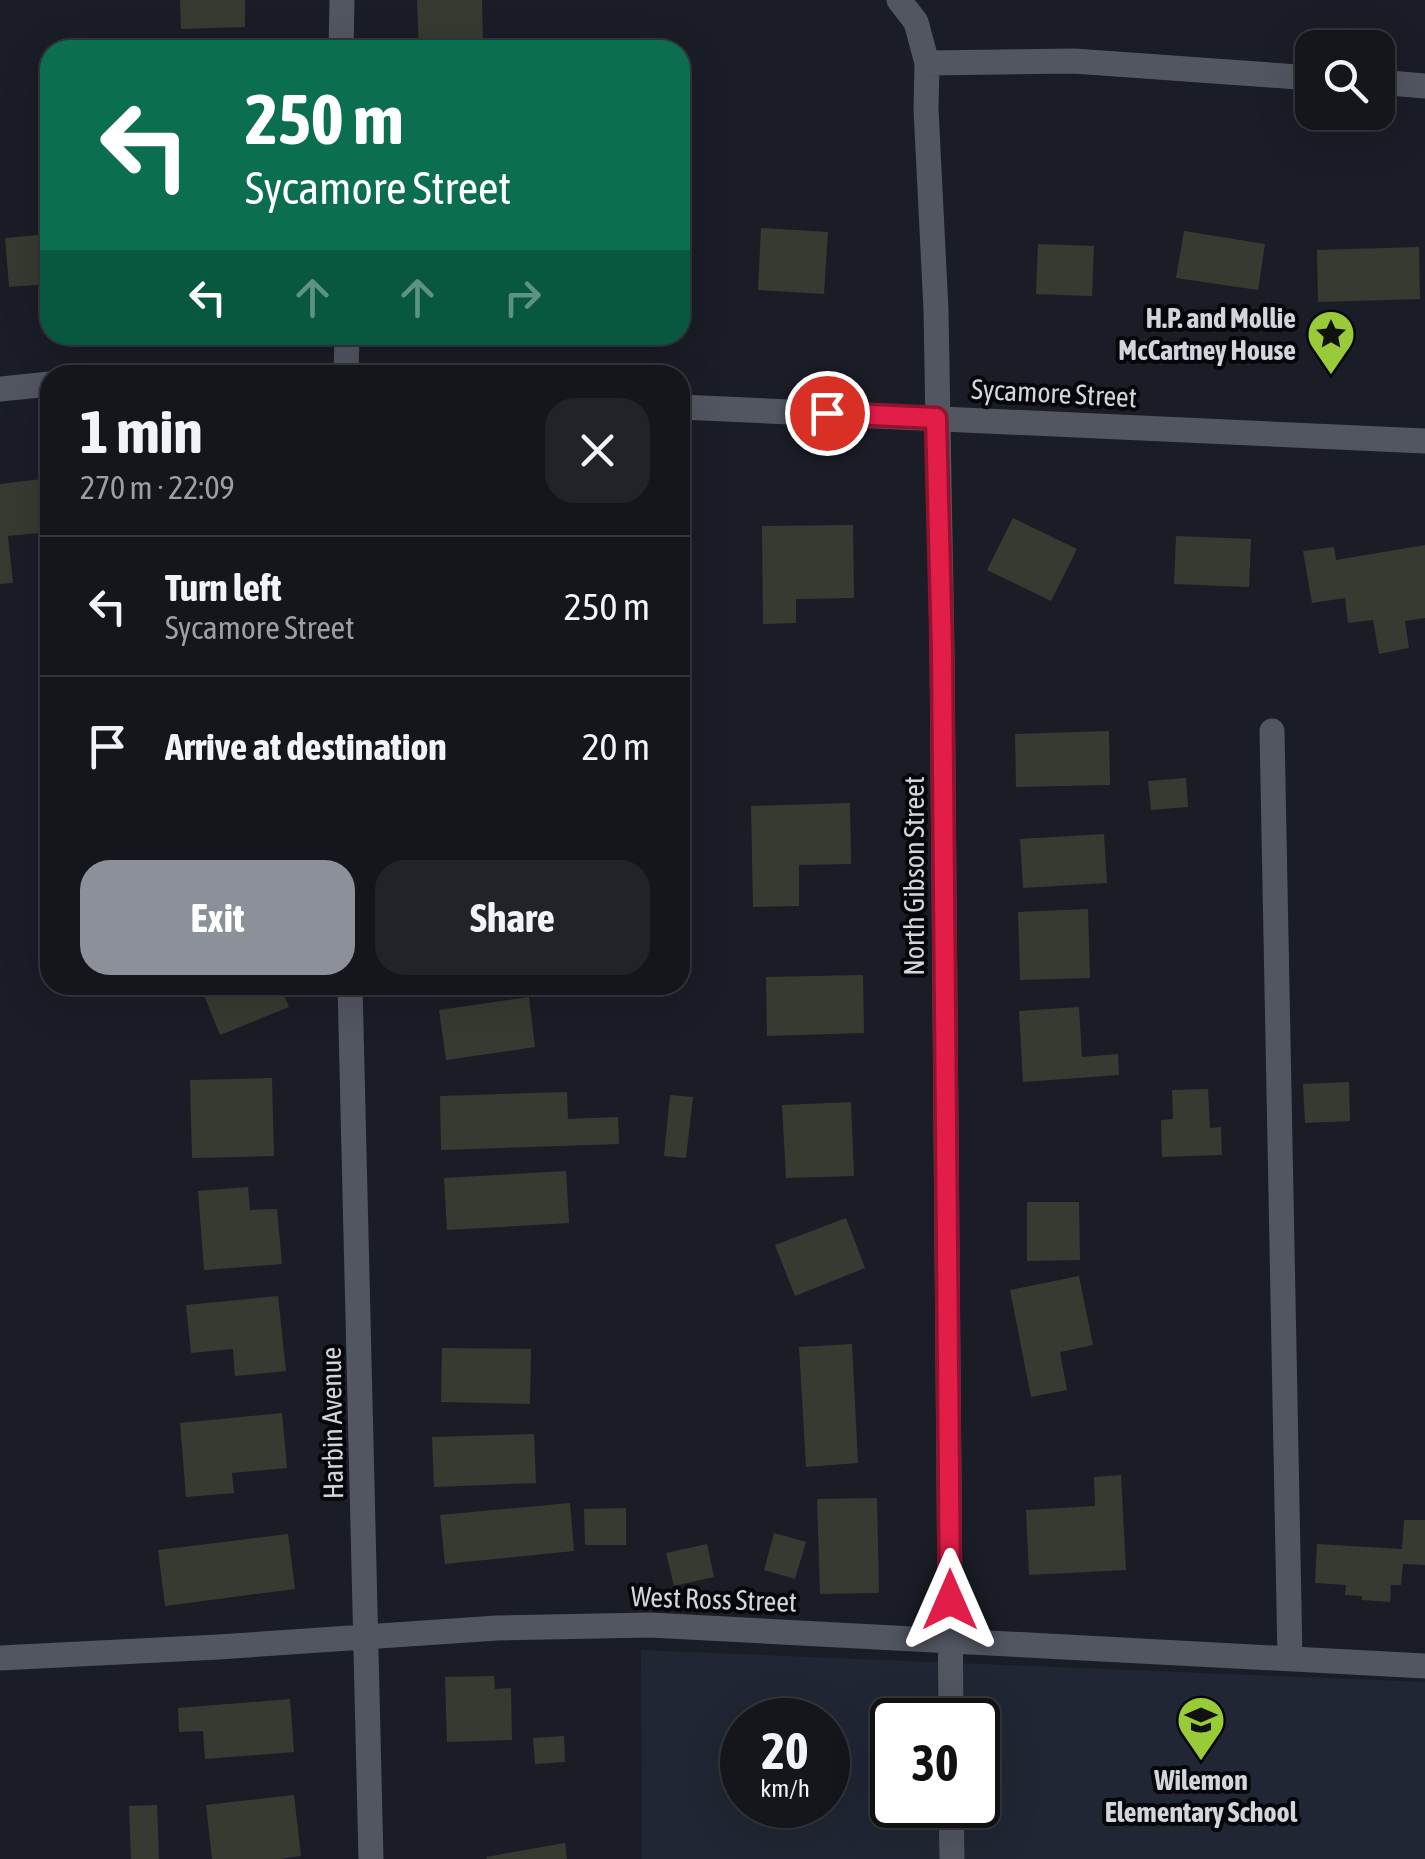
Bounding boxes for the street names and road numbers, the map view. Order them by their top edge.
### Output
street label: Sycamore Street [970,373,1138,413]
street label: North Gibson Street [898,776,930,976]
street label: Harbin Avenue [315,1347,349,1499]
street label: West Ross Street [630,1580,798,1618]

